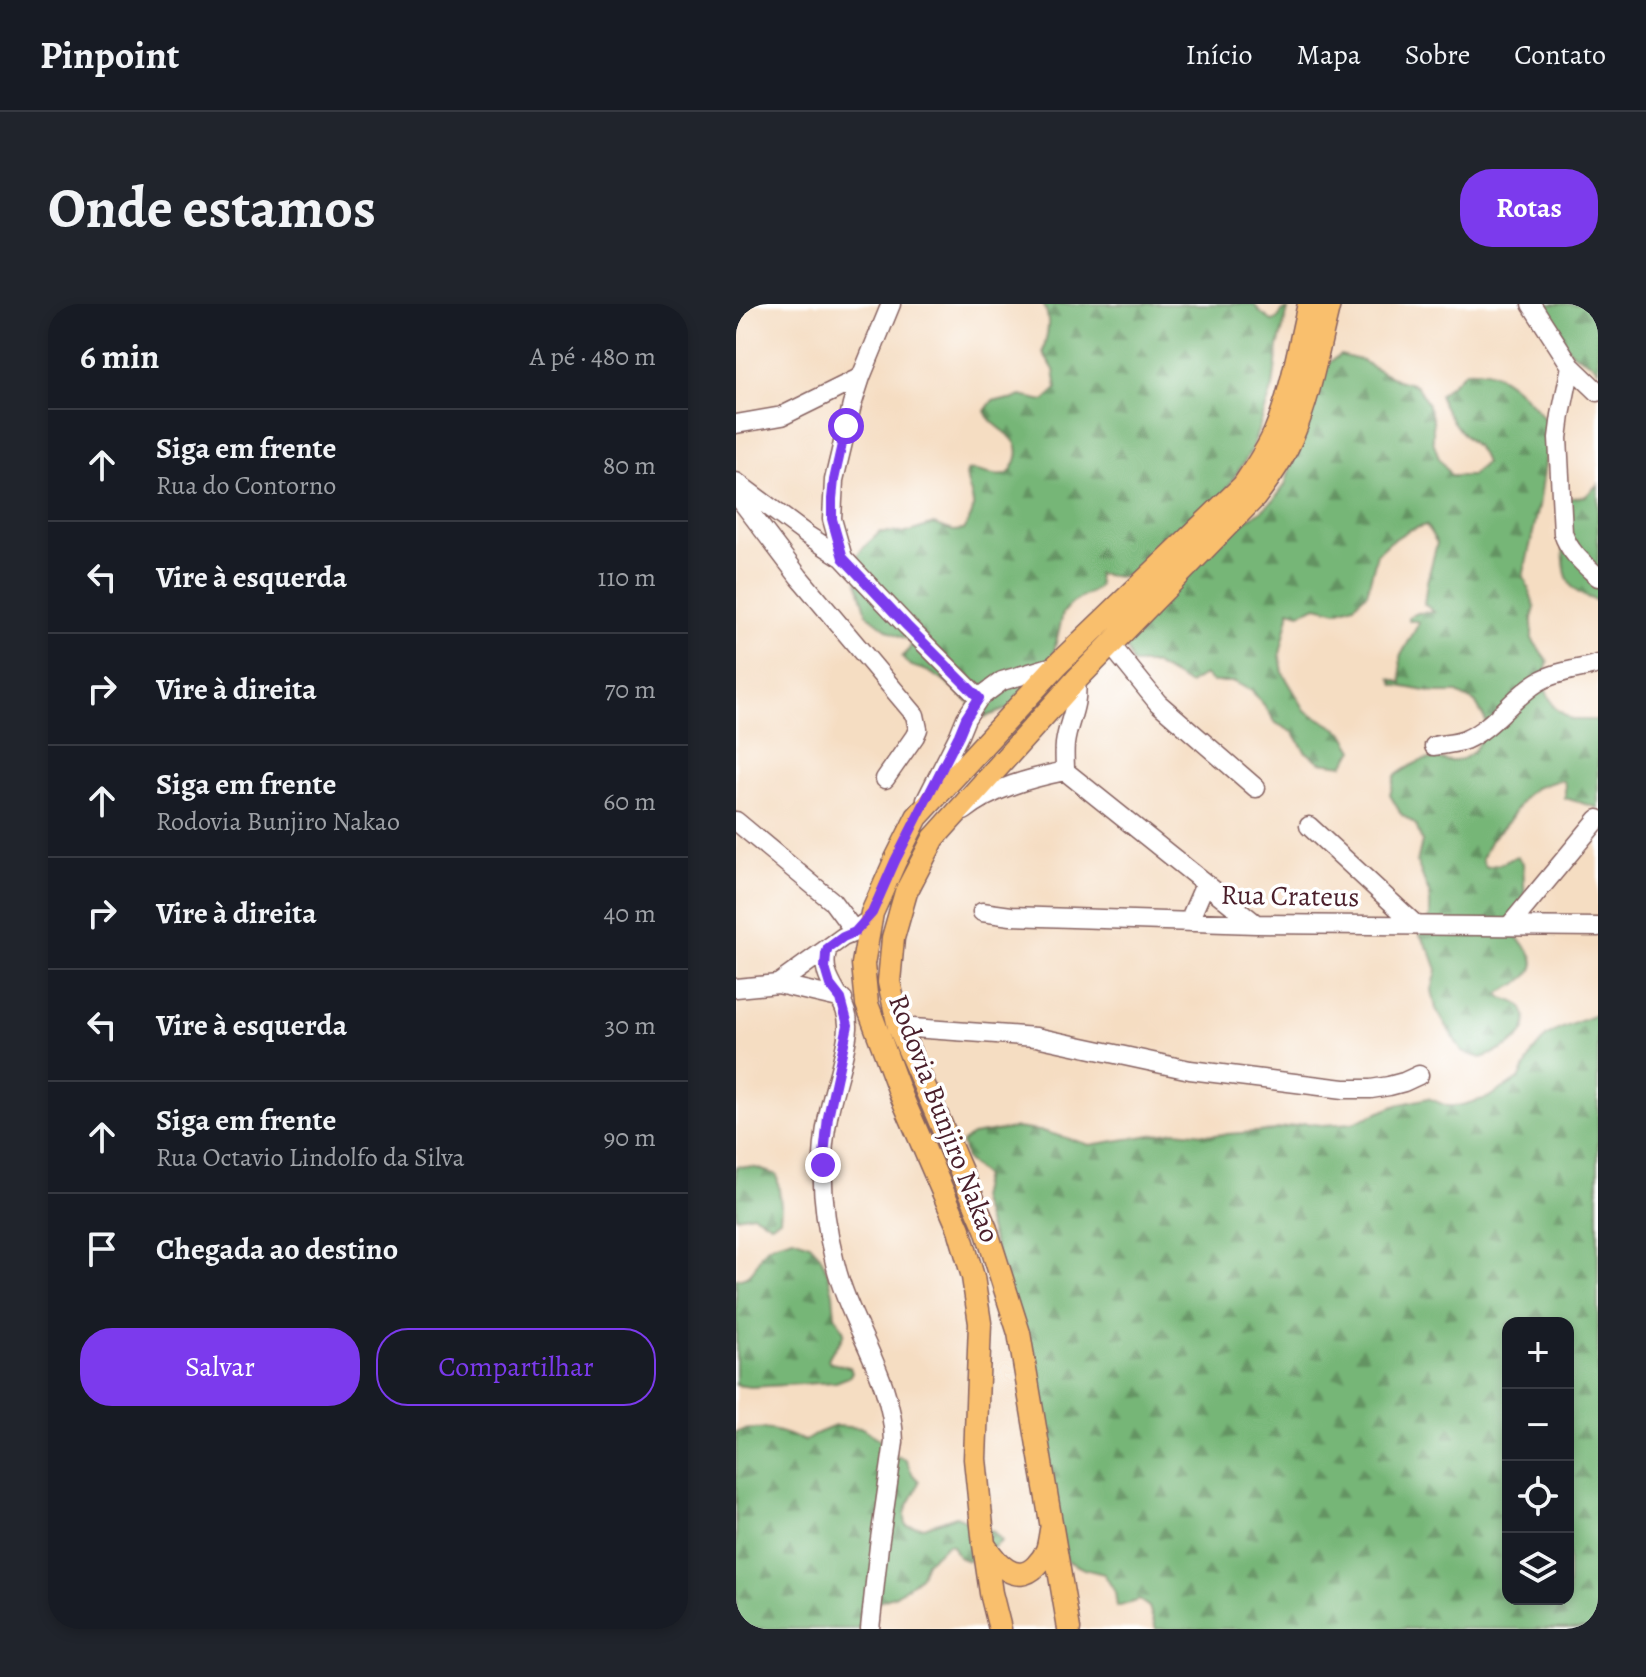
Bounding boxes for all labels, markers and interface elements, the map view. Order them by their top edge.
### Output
text: Pinpoint [40,29,179,81]
text: Início [1186,36,1253,74]
text: Mapa [1297,36,1361,74]
text: Sobre [1405,36,1470,74]
text: Contato [1514,36,1606,74]
button: Rotas [1460,169,1598,247]
text: Onde estamos [48,170,376,246]
text: 6 min [80,333,159,380]
text: A pé · 480 m [530,339,656,374]
route start [828,408,864,444]
text: Siga em frente [156,428,336,468]
icon: ahead [80,443,124,487]
text: 80 m [603,448,656,483]
text: Rua do Contorno [156,468,336,503]
icon: left [80,555,124,599]
text: Vire à esquerda [156,557,347,597]
text: 110 m [598,560,656,595]
icon: right [80,667,124,711]
text: Vire à direita [156,669,317,709]
text: 70 m [604,672,656,707]
text: Siga em frente [156,764,336,804]
icon: ahead [80,779,124,823]
text: 60 m [603,784,656,819]
text: Rodovia Bunjiro Nakao [156,804,400,839]
street label: Rua Crateus [1220,876,1360,916]
icon: right [80,891,124,935]
text: Vire à direita [156,893,317,933]
text: 40 m [604,896,656,931]
street label: Rodovia Bunjiro Nakao [879,989,1009,1248]
icon: left [80,1003,124,1047]
text: Vire à esquerda [156,1005,347,1045]
text: 30 m [605,1008,656,1043]
text: Siga em frente [156,1100,336,1140]
icon: ahead [80,1115,124,1159]
text: 90 m [604,1120,656,1155]
text: Rua Octavio Lindolfo da Silva [156,1140,465,1175]
route end [805,1147,841,1183]
icon: arrive [80,1227,124,1271]
text: Chegada ao destino [156,1229,398,1269]
map controls [1502,1317,1574,1605]
button: + [1502,1317,1574,1389]
button: Salvar [80,1328,360,1406]
button: Compartilhar [376,1328,656,1406]
button: − [1502,1389,1574,1461]
button: locate [1502,1461,1574,1533]
button: layers [1502,1533,1574,1605]

